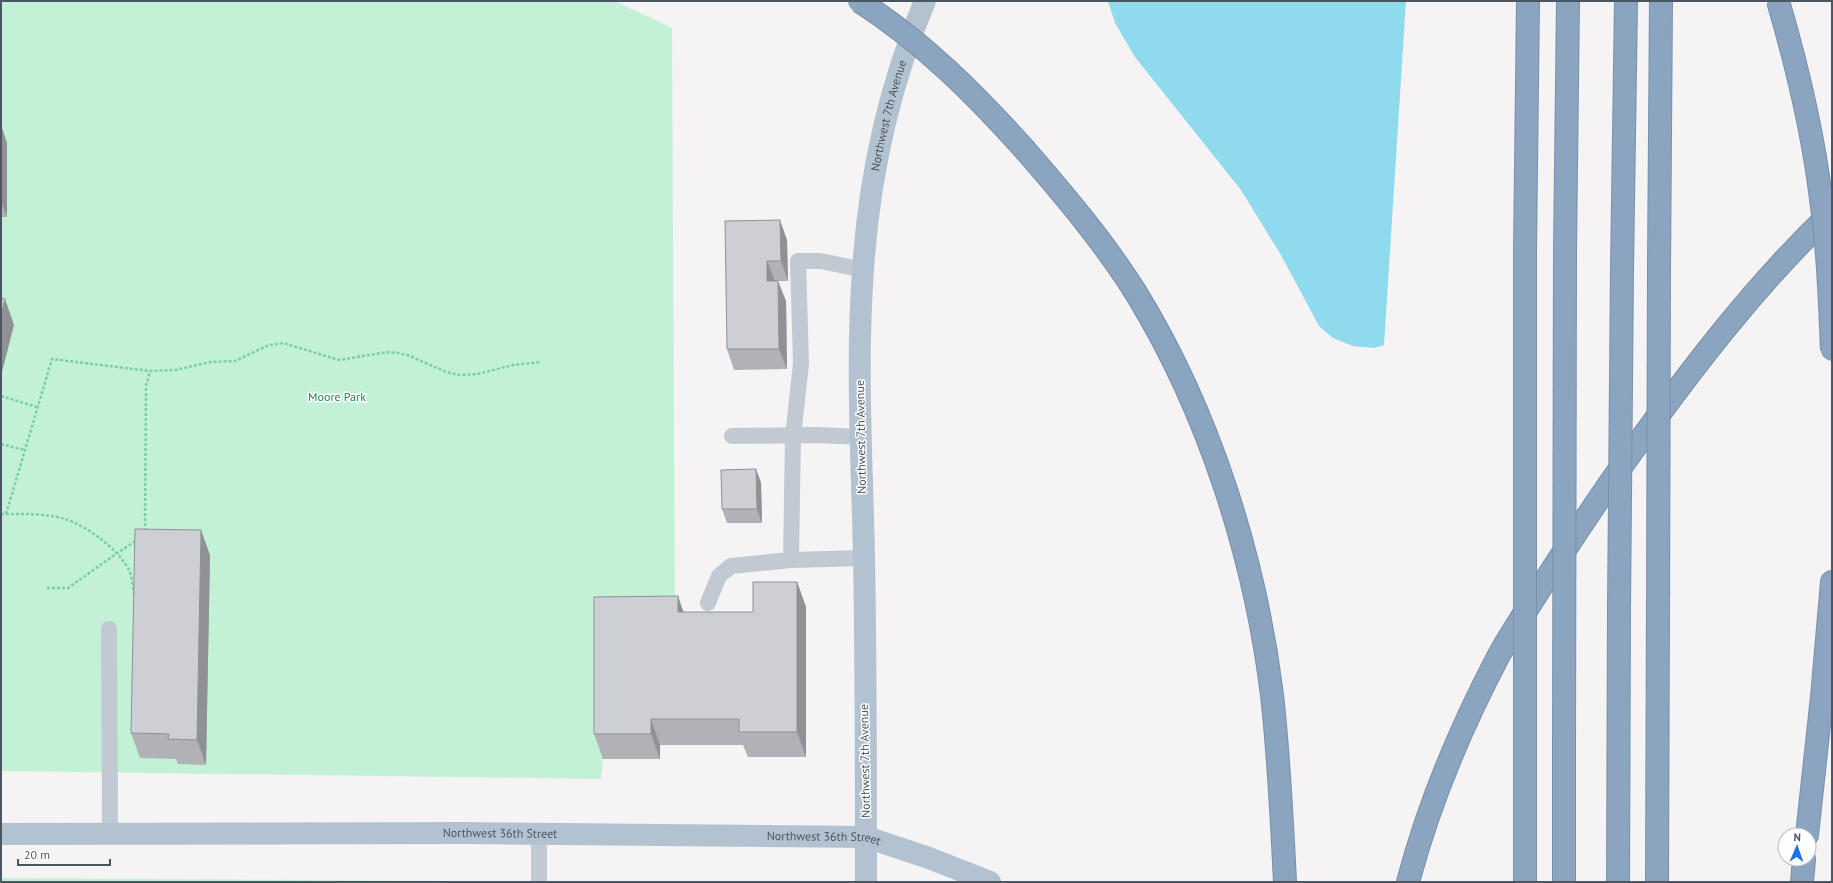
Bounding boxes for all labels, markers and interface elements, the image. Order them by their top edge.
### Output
street label: Northwest 7th Avenue [867,58,909,172]
street label: Northwest 7th Avenue [852,380,869,494]
park label: Moore Park [308,389,366,404]
street label: Northwest 7th Avenue [856,704,873,818]
street label: Northwest 36th Street [443,825,557,841]
north arrow [1777,827,1817,867]
street label: Northwest 36th Street [767,828,883,848]
text: N [1793,830,1801,844]
scale bar [18,841,110,867]
text: 20 m [24,847,50,862]

